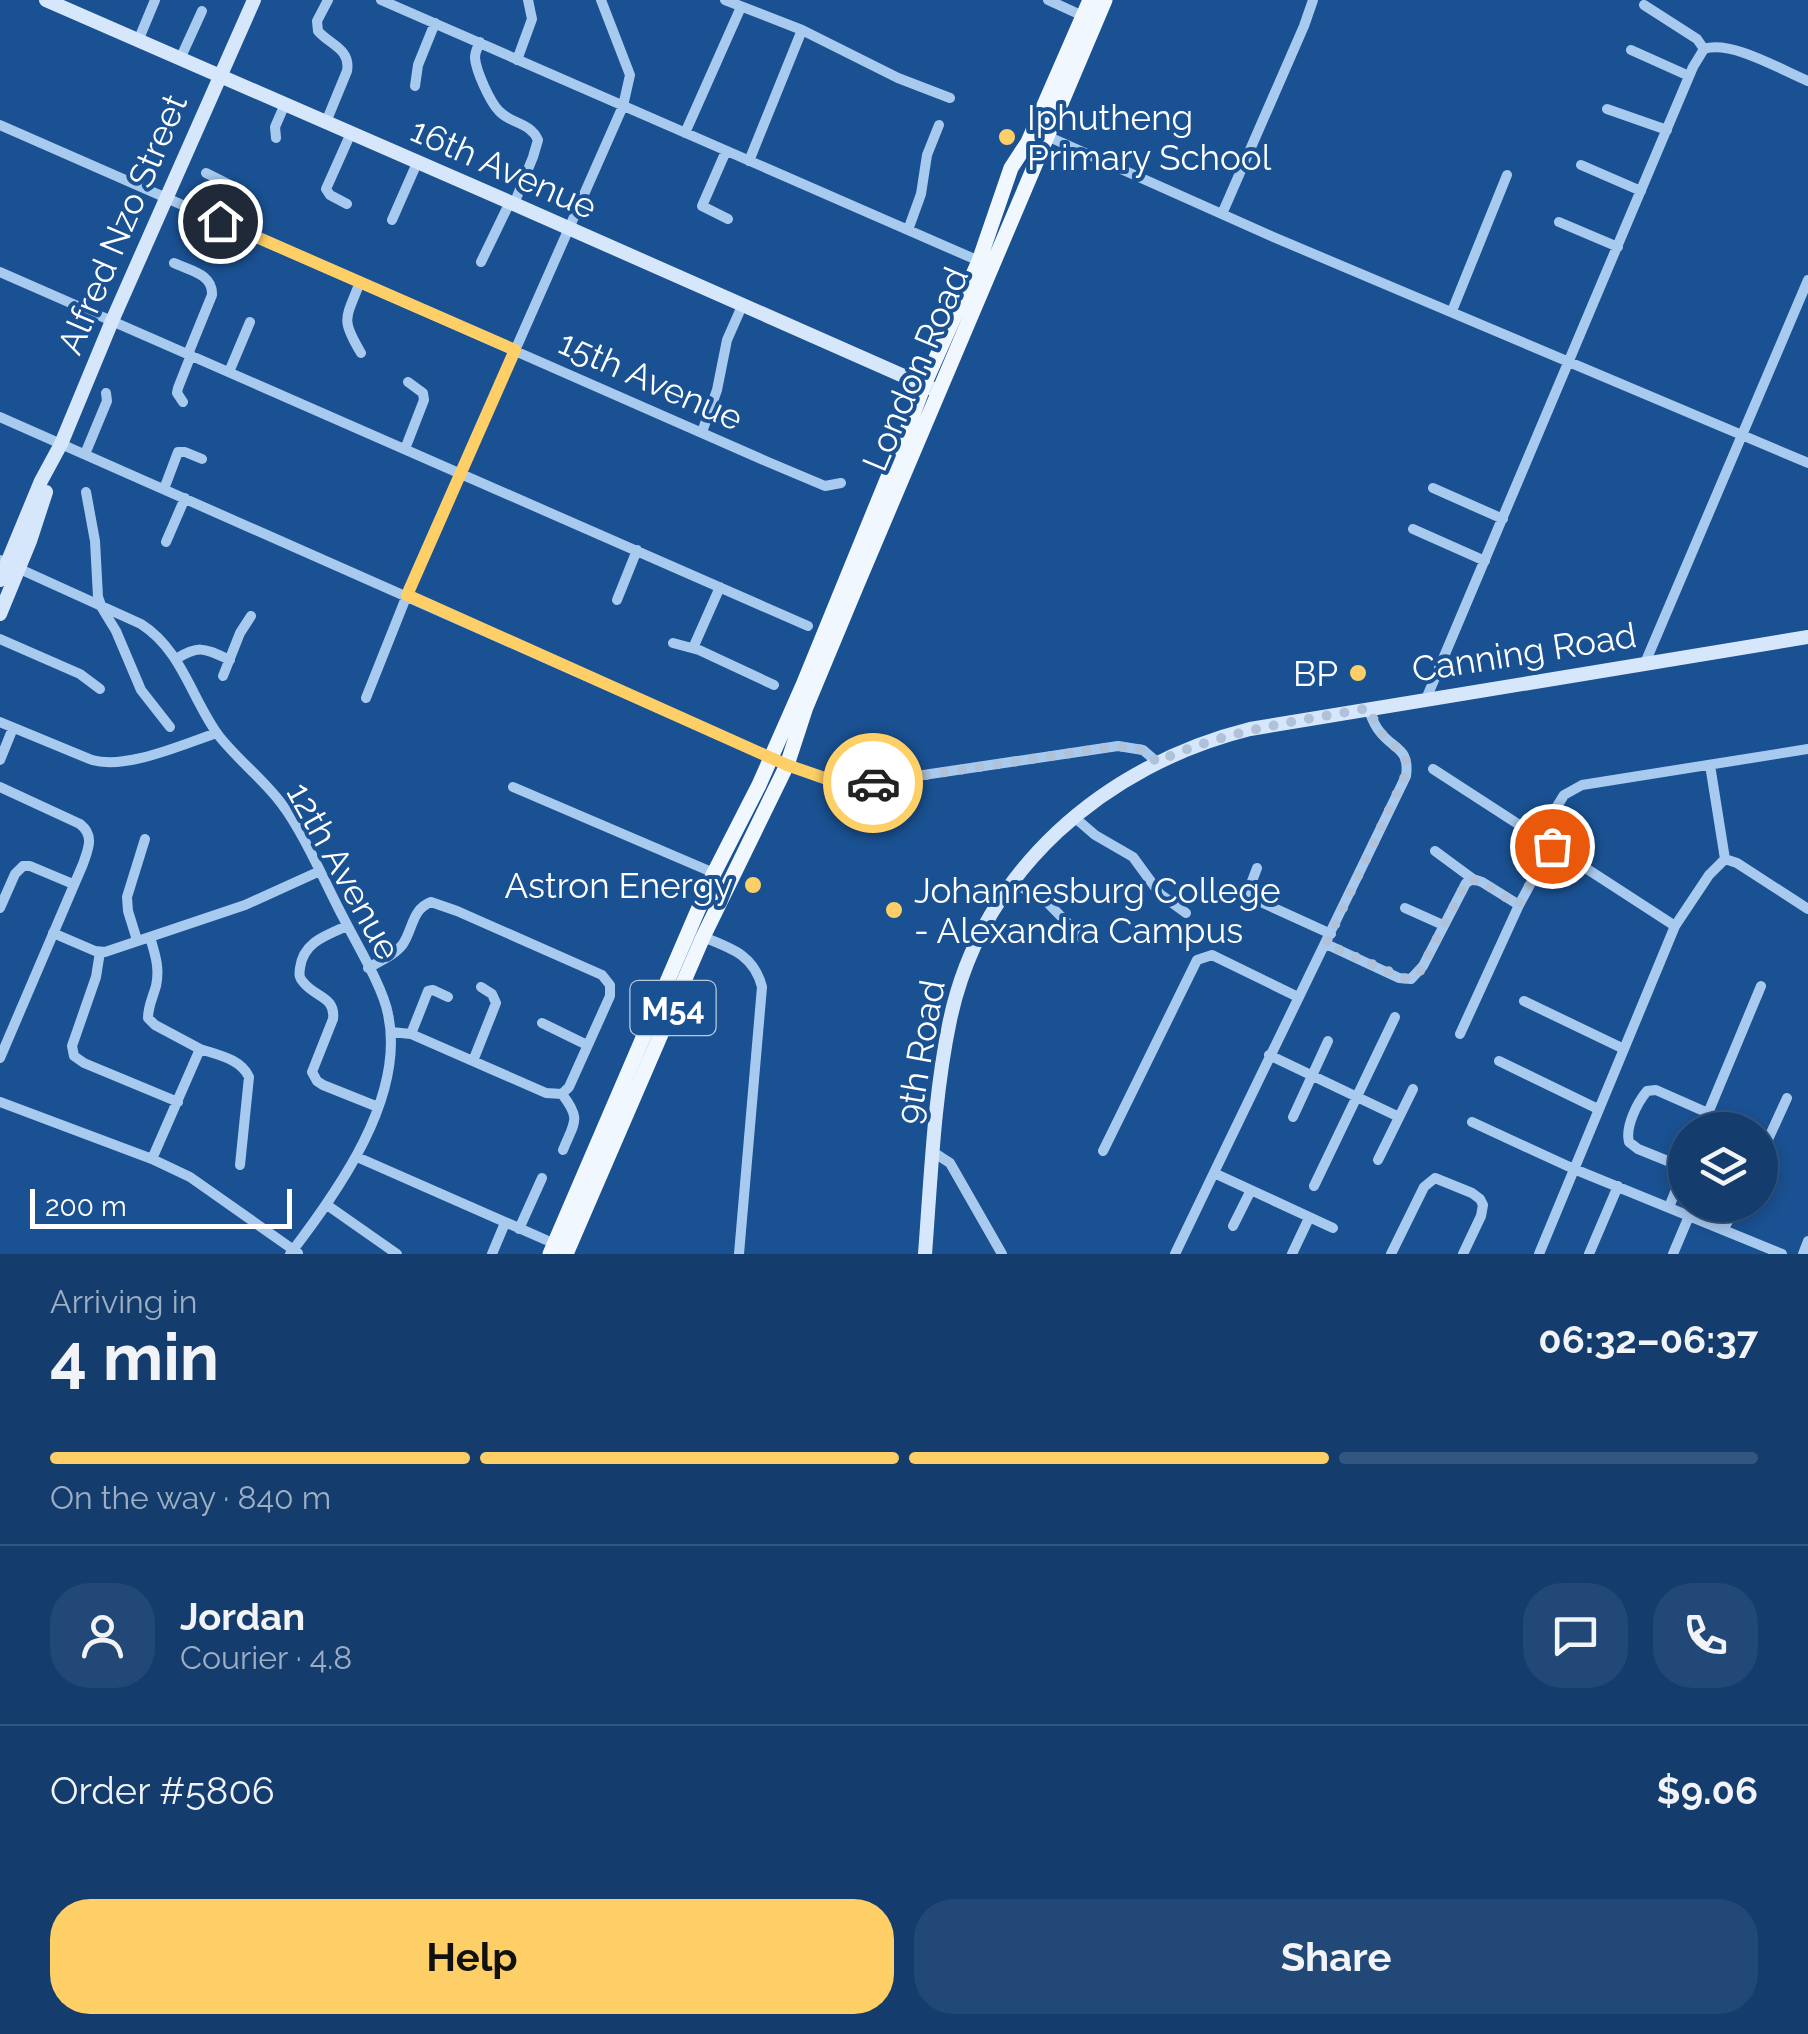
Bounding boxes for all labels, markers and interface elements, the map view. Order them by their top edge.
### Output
street label: Alfred Nzo Street [49,88,195,360]
place label: Iphutheng Primary School [1027,97,1272,178]
street label: 16th Avenue [405,109,603,227]
marker: Iphutheng Primary School [996,126,1018,148]
pin [178,179,263,264]
icon: home [193,194,248,249]
street label: London Road [854,261,976,477]
street label: 15th Avenue [553,321,749,439]
street label: Canning Road [1409,614,1639,690]
place label: BP [1293,653,1338,694]
marker: BP [1347,662,1369,684]
courier [823,733,923,833]
icon: car [846,756,901,811]
street label: 12th Avenue [279,775,409,967]
pin [1510,804,1595,889]
icon: bag [1525,819,1580,874]
place label: Astron Energy [505,865,733,906]
place label: Johannesburg College - Alexandra Campus [914,870,1280,951]
marker: Astron Energy [742,874,764,896]
marker: Johannesburg College - Alexandra Campus [883,899,905,921]
street label: 9th Road [887,977,953,1127]
road number: M54 [630,981,716,1035]
map controls [1668,1112,1778,1222]
button: layers [1668,1112,1778,1222]
scale bar [30,1184,292,1228]
text: 200 m [45,1190,127,1223]
text: Arriving in [50,1283,197,1320]
text: 06:32–06:37 [1538,1317,1758,1362]
text: 4 min [50,1319,219,1395]
text: On the way · 840 m [50,1479,331,1516]
button: person [50,1583,155,1688]
button: chat [1523,1583,1628,1688]
button: phone [1653,1583,1758,1688]
text: Jordan [180,1594,305,1639]
text: Courier · 4.8 [180,1639,352,1676]
text: Order #5806 [50,1768,275,1813]
text: $9.06 [1657,1768,1758,1813]
button: Help [50,1899,894,2014]
button: Share [914,1899,1758,2014]

